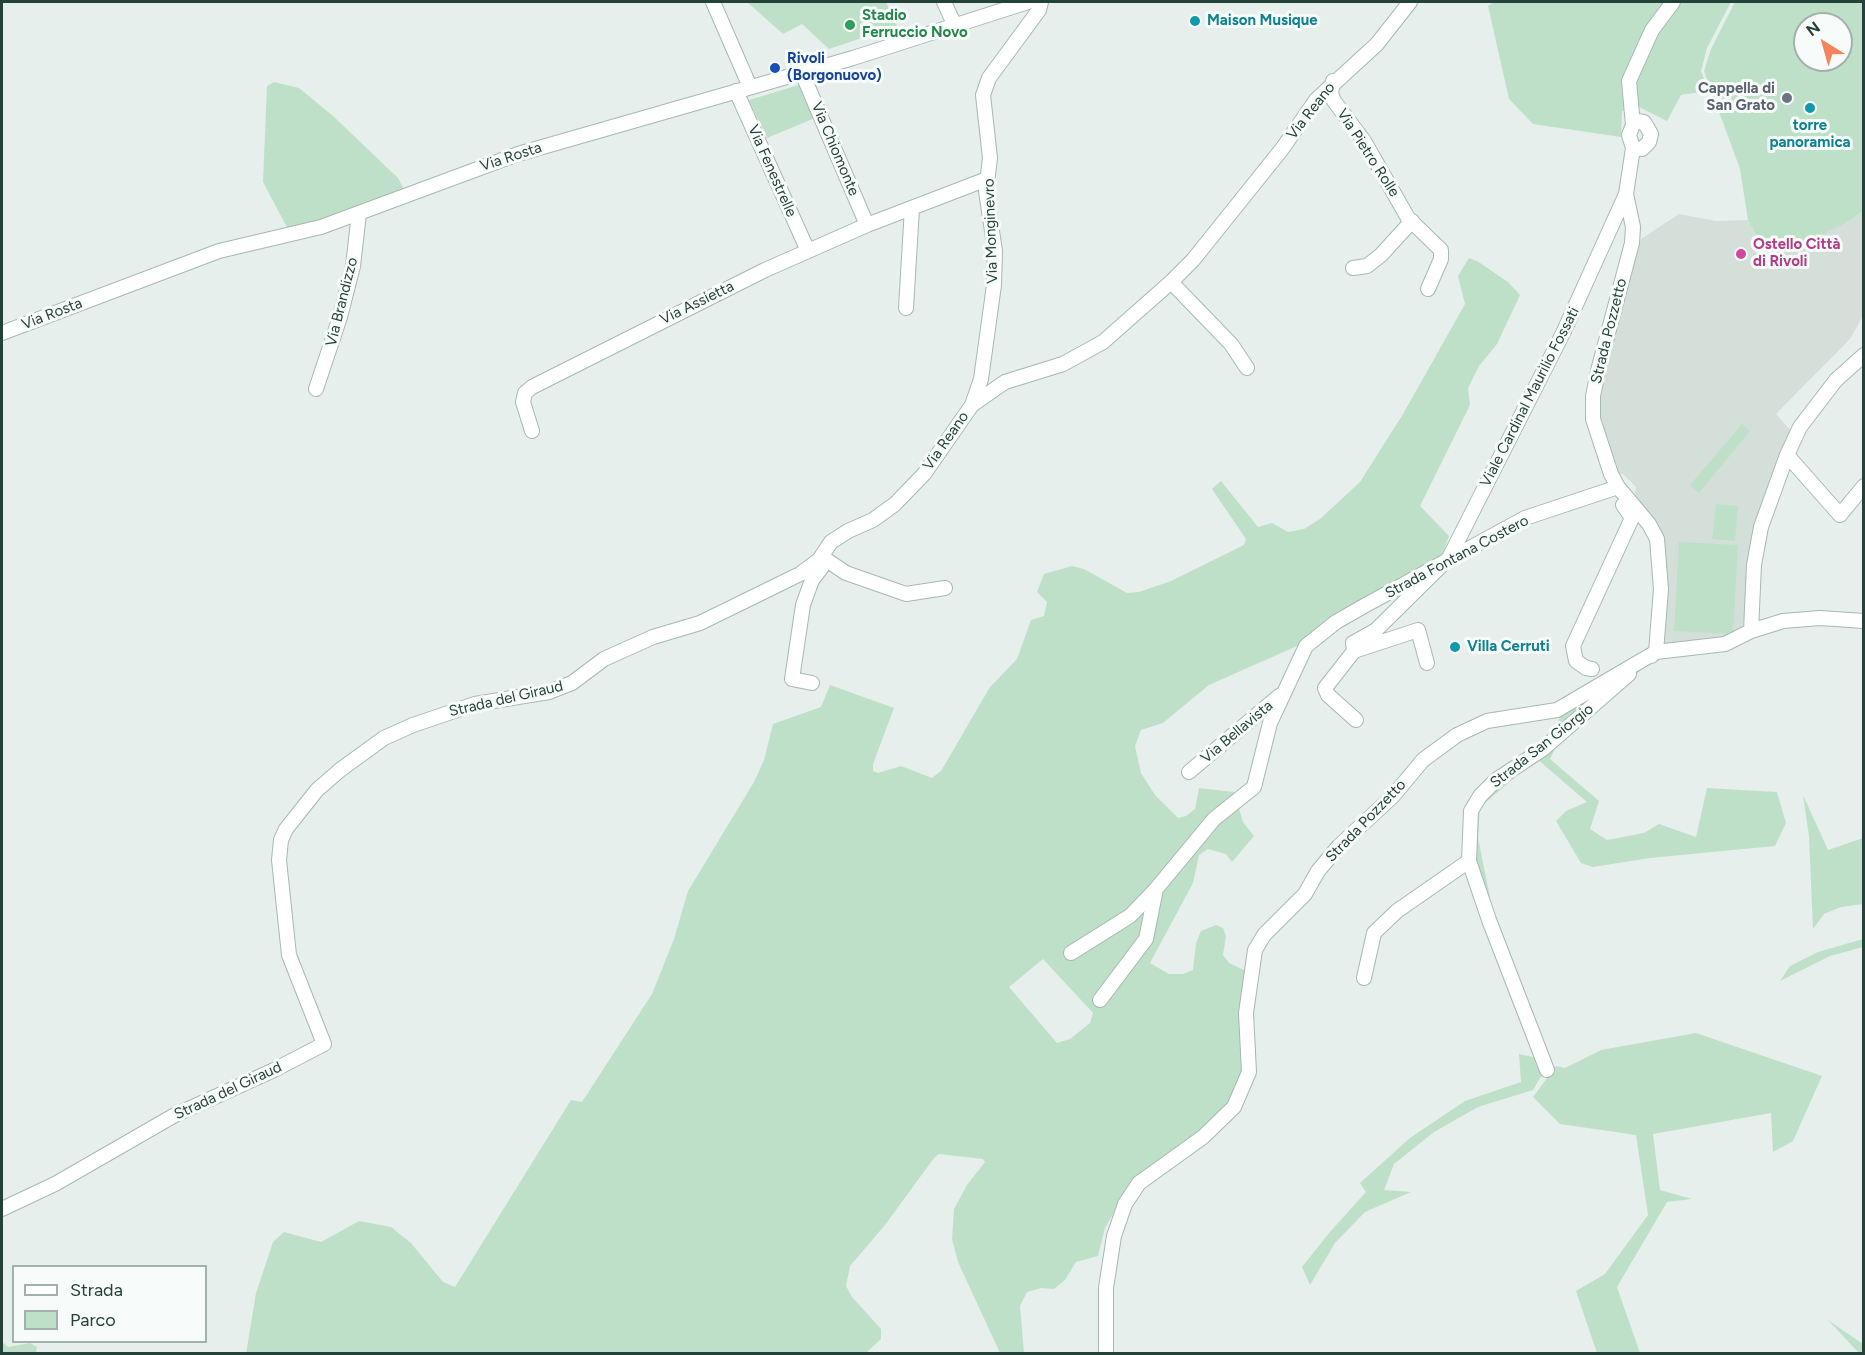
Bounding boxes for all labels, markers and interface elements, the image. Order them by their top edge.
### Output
place label: Stadio Ferruccio Novo [862,7,968,42]
place label: Maison Musique [1207,12,1318,30]
north arrow [1793,12,1853,72]
marker: Maison Musique [1188,14,1202,28]
marker: Stadio Ferruccio Novo [843,18,857,32]
text: N [1802,18,1824,40]
place label: Rivoli (Borgonuovo) [787,50,882,85]
marker: Rivoli (Borgonuovo) [768,61,782,75]
street label: Via Reano [1283,79,1339,143]
place label: Cappella di San Grato [1698,80,1775,115]
marker: Cappella di San Grato [1780,91,1794,105]
street label: Via Chiomonte [807,99,863,199]
marker: torre panoramica [1803,101,1817,115]
street label: Via Pietro Rolle [1333,105,1403,201]
place label: torre panoramica [1769,117,1851,152]
street label: Via Fenestrelle [744,122,800,220]
street label: Via Rosta [478,139,544,175]
street label: Via Monginevro [980,178,1002,284]
place label: Ostello Città di Rivoli [1753,236,1840,271]
marker: Ostello Città di Rivoli [1734,247,1748,261]
street label: Via Brandizzo [322,256,362,348]
street label: Strada Pozzetto [1587,276,1631,386]
street label: Via Assietta [657,277,737,329]
street label: Via Rosta [19,294,85,334]
street label: Viale Cardinal Maurilio Fossati [1477,304,1583,490]
street label: Via Reano [919,408,973,474]
street label: Strada Fontana Costero [1382,512,1532,602]
place label: Villa Cerruti [1467,638,1550,656]
marker: Villa Cerruti [1448,640,1462,654]
street label: Strada del Giraud [447,677,565,721]
street label: Via Bellavista [1197,697,1277,767]
street label: Strada San Giorgio [1487,700,1597,792]
street label: Strada Pozzetto [1322,776,1410,866]
street label: Strada del Giraud [171,1058,285,1124]
legend [12,1265,207,1343]
text: Strada [70,1279,123,1301]
text: Parco [70,1309,116,1331]

